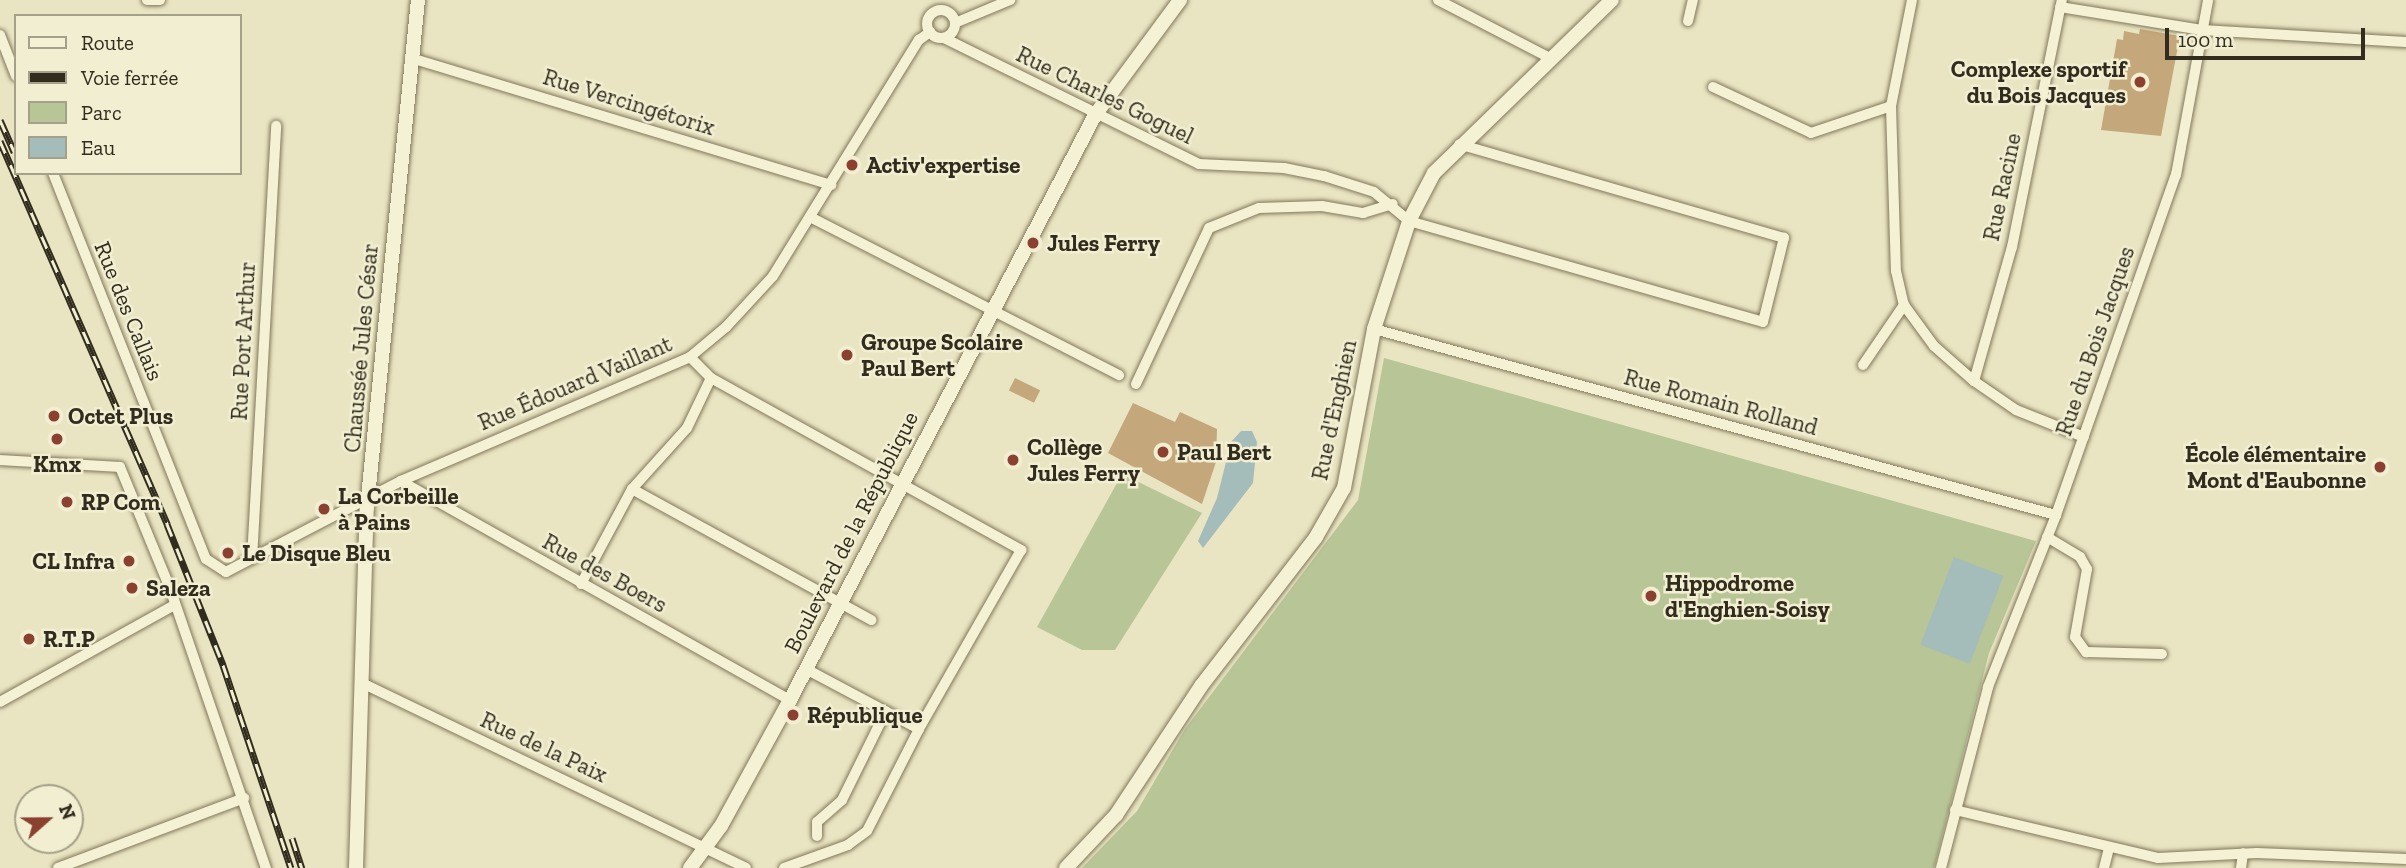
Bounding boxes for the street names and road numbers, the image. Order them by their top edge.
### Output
street label: Rue Charles Goguel [1012,40,1198,150]
street label: Rue Vercingétorix [539,63,719,141]
street label: Rue Racine [1977,131,2027,243]
street label: Rue des Callais [89,237,169,385]
street label: Chaussée Jules César [338,242,384,454]
street label: Rue du Bois Jacques [2050,242,2140,440]
street label: Rue Port Arthur [225,261,261,421]
street label: Rue Édouard Vaillant [474,330,676,436]
street label: Rue d'Enghien [1306,337,1362,483]
street label: Rue Romain Rolland [1621,363,1821,441]
street label: Boulevard de la République [778,406,924,658]
street label: Rue des Boers [538,527,672,619]
street label: Rue de la Paix [476,706,612,788]

